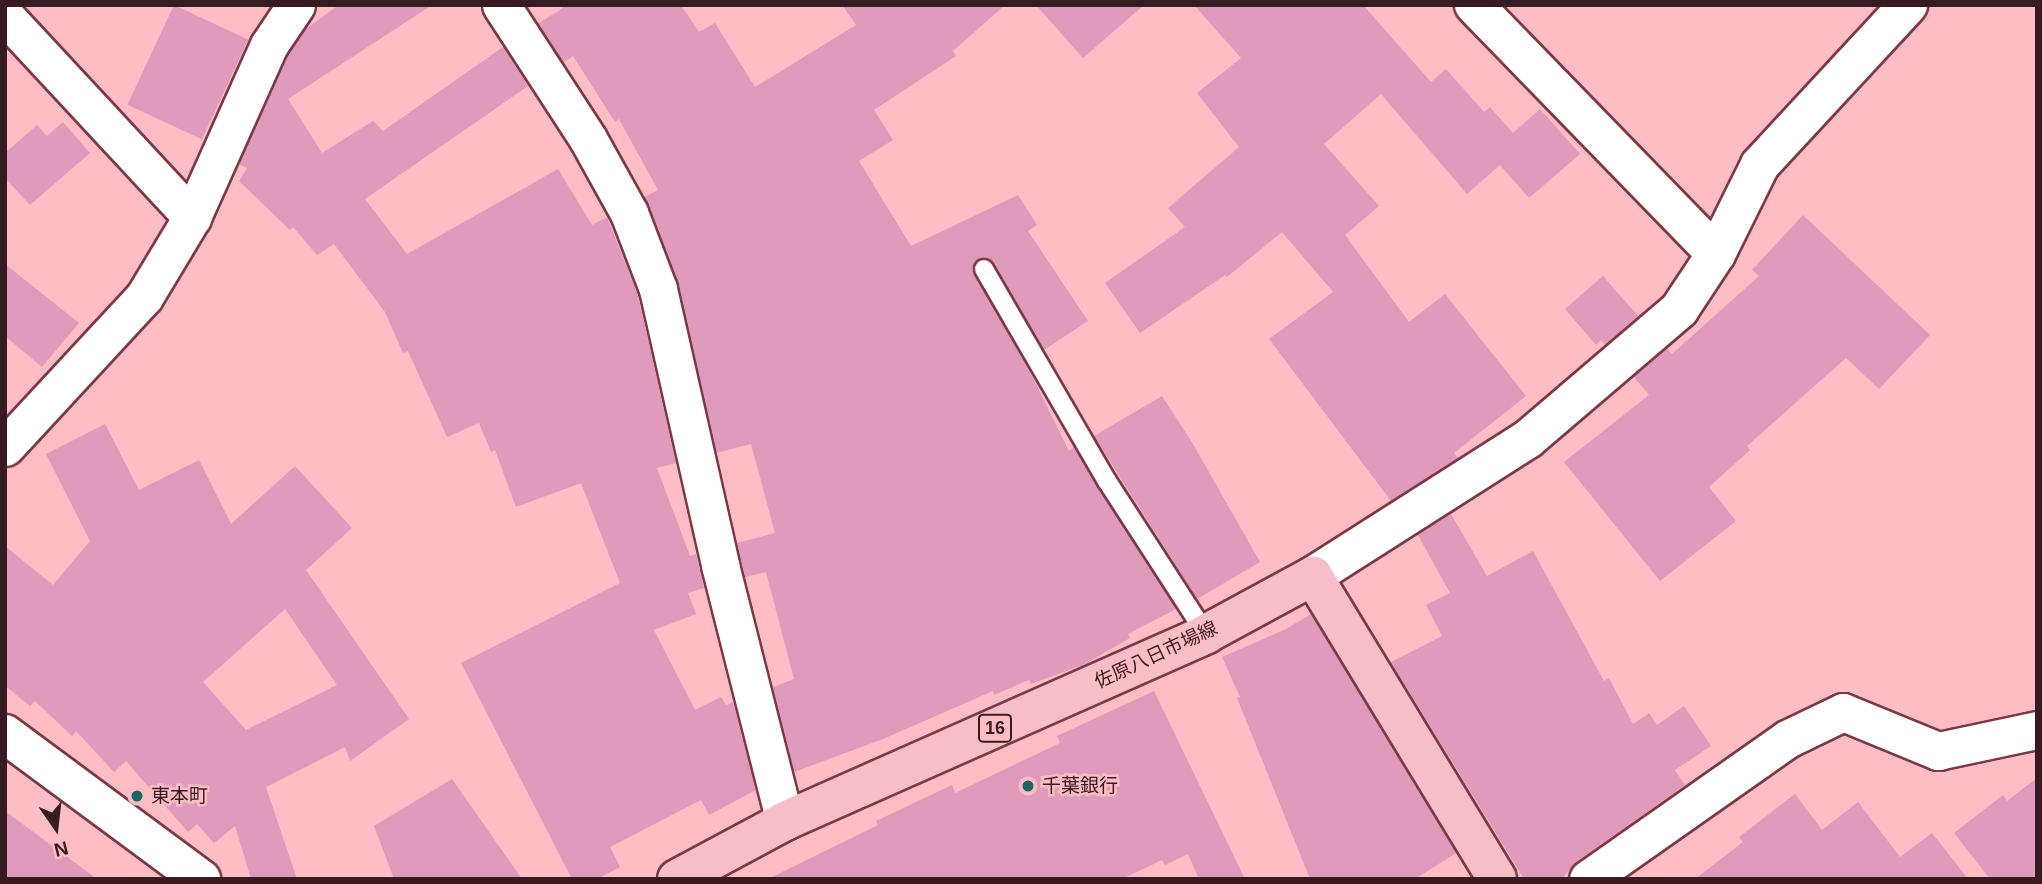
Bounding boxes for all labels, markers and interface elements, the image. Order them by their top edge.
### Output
street label: 佐原八日市場線 [1091,617,1221,693]
road number: 16 [978,714,1012,742]
place label: 千葉銀行 [1042,775,1118,797]
marker: 千葉銀行 [1020,778,1036,794]
place label: 東本町 [151,785,208,807]
marker: 東本町 [129,788,145,804]
north arrow [21,793,91,863]
text: N [52,837,70,861]

